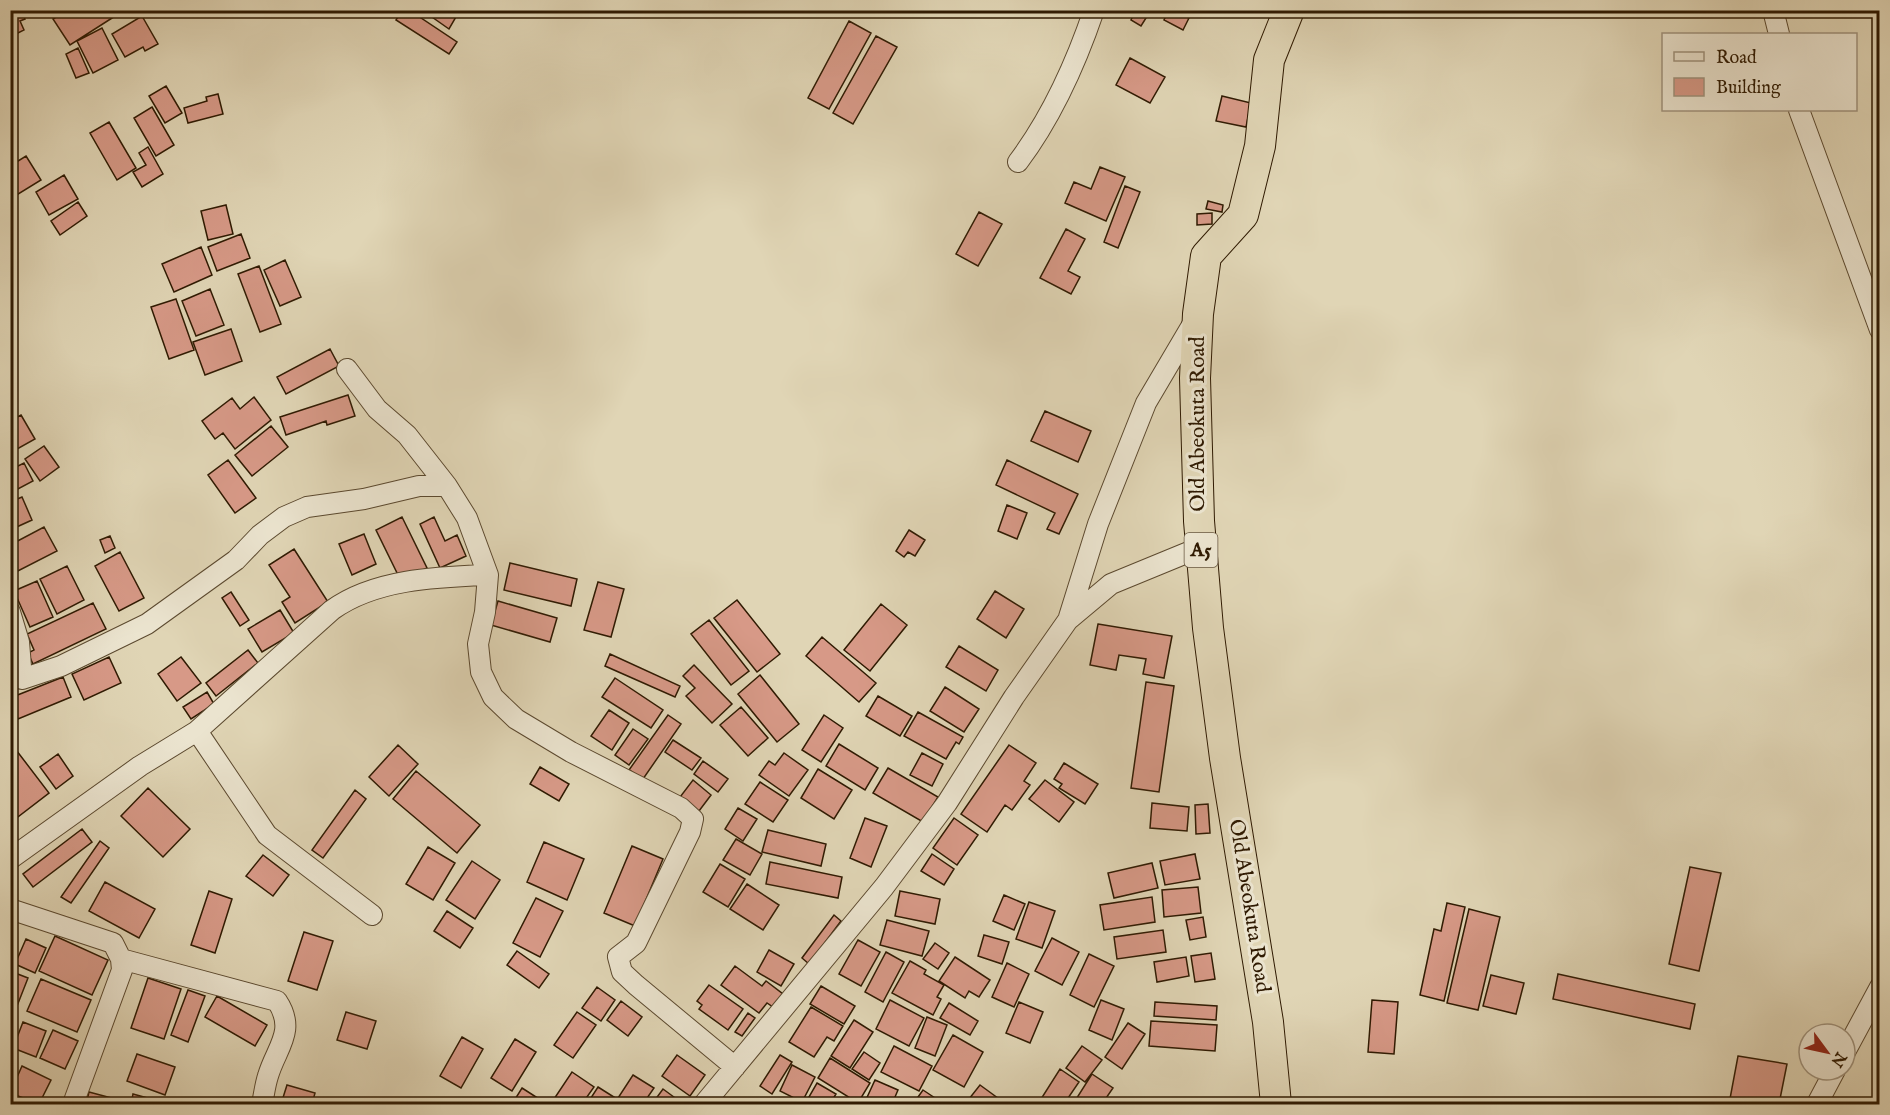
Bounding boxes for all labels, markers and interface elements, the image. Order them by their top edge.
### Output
legend [1662,33,1857,111]
text: Road [1716,47,1757,70]
text: Building [1716,77,1781,100]
street label: Old Abeokuta Road [1185,335,1212,512]
road number: A5 [1184,533,1218,567]
street label: Old Abeokuta Road [1222,817,1276,996]
north arrow [1797,1022,1857,1082]
text: N [1826,1047,1851,1070]

